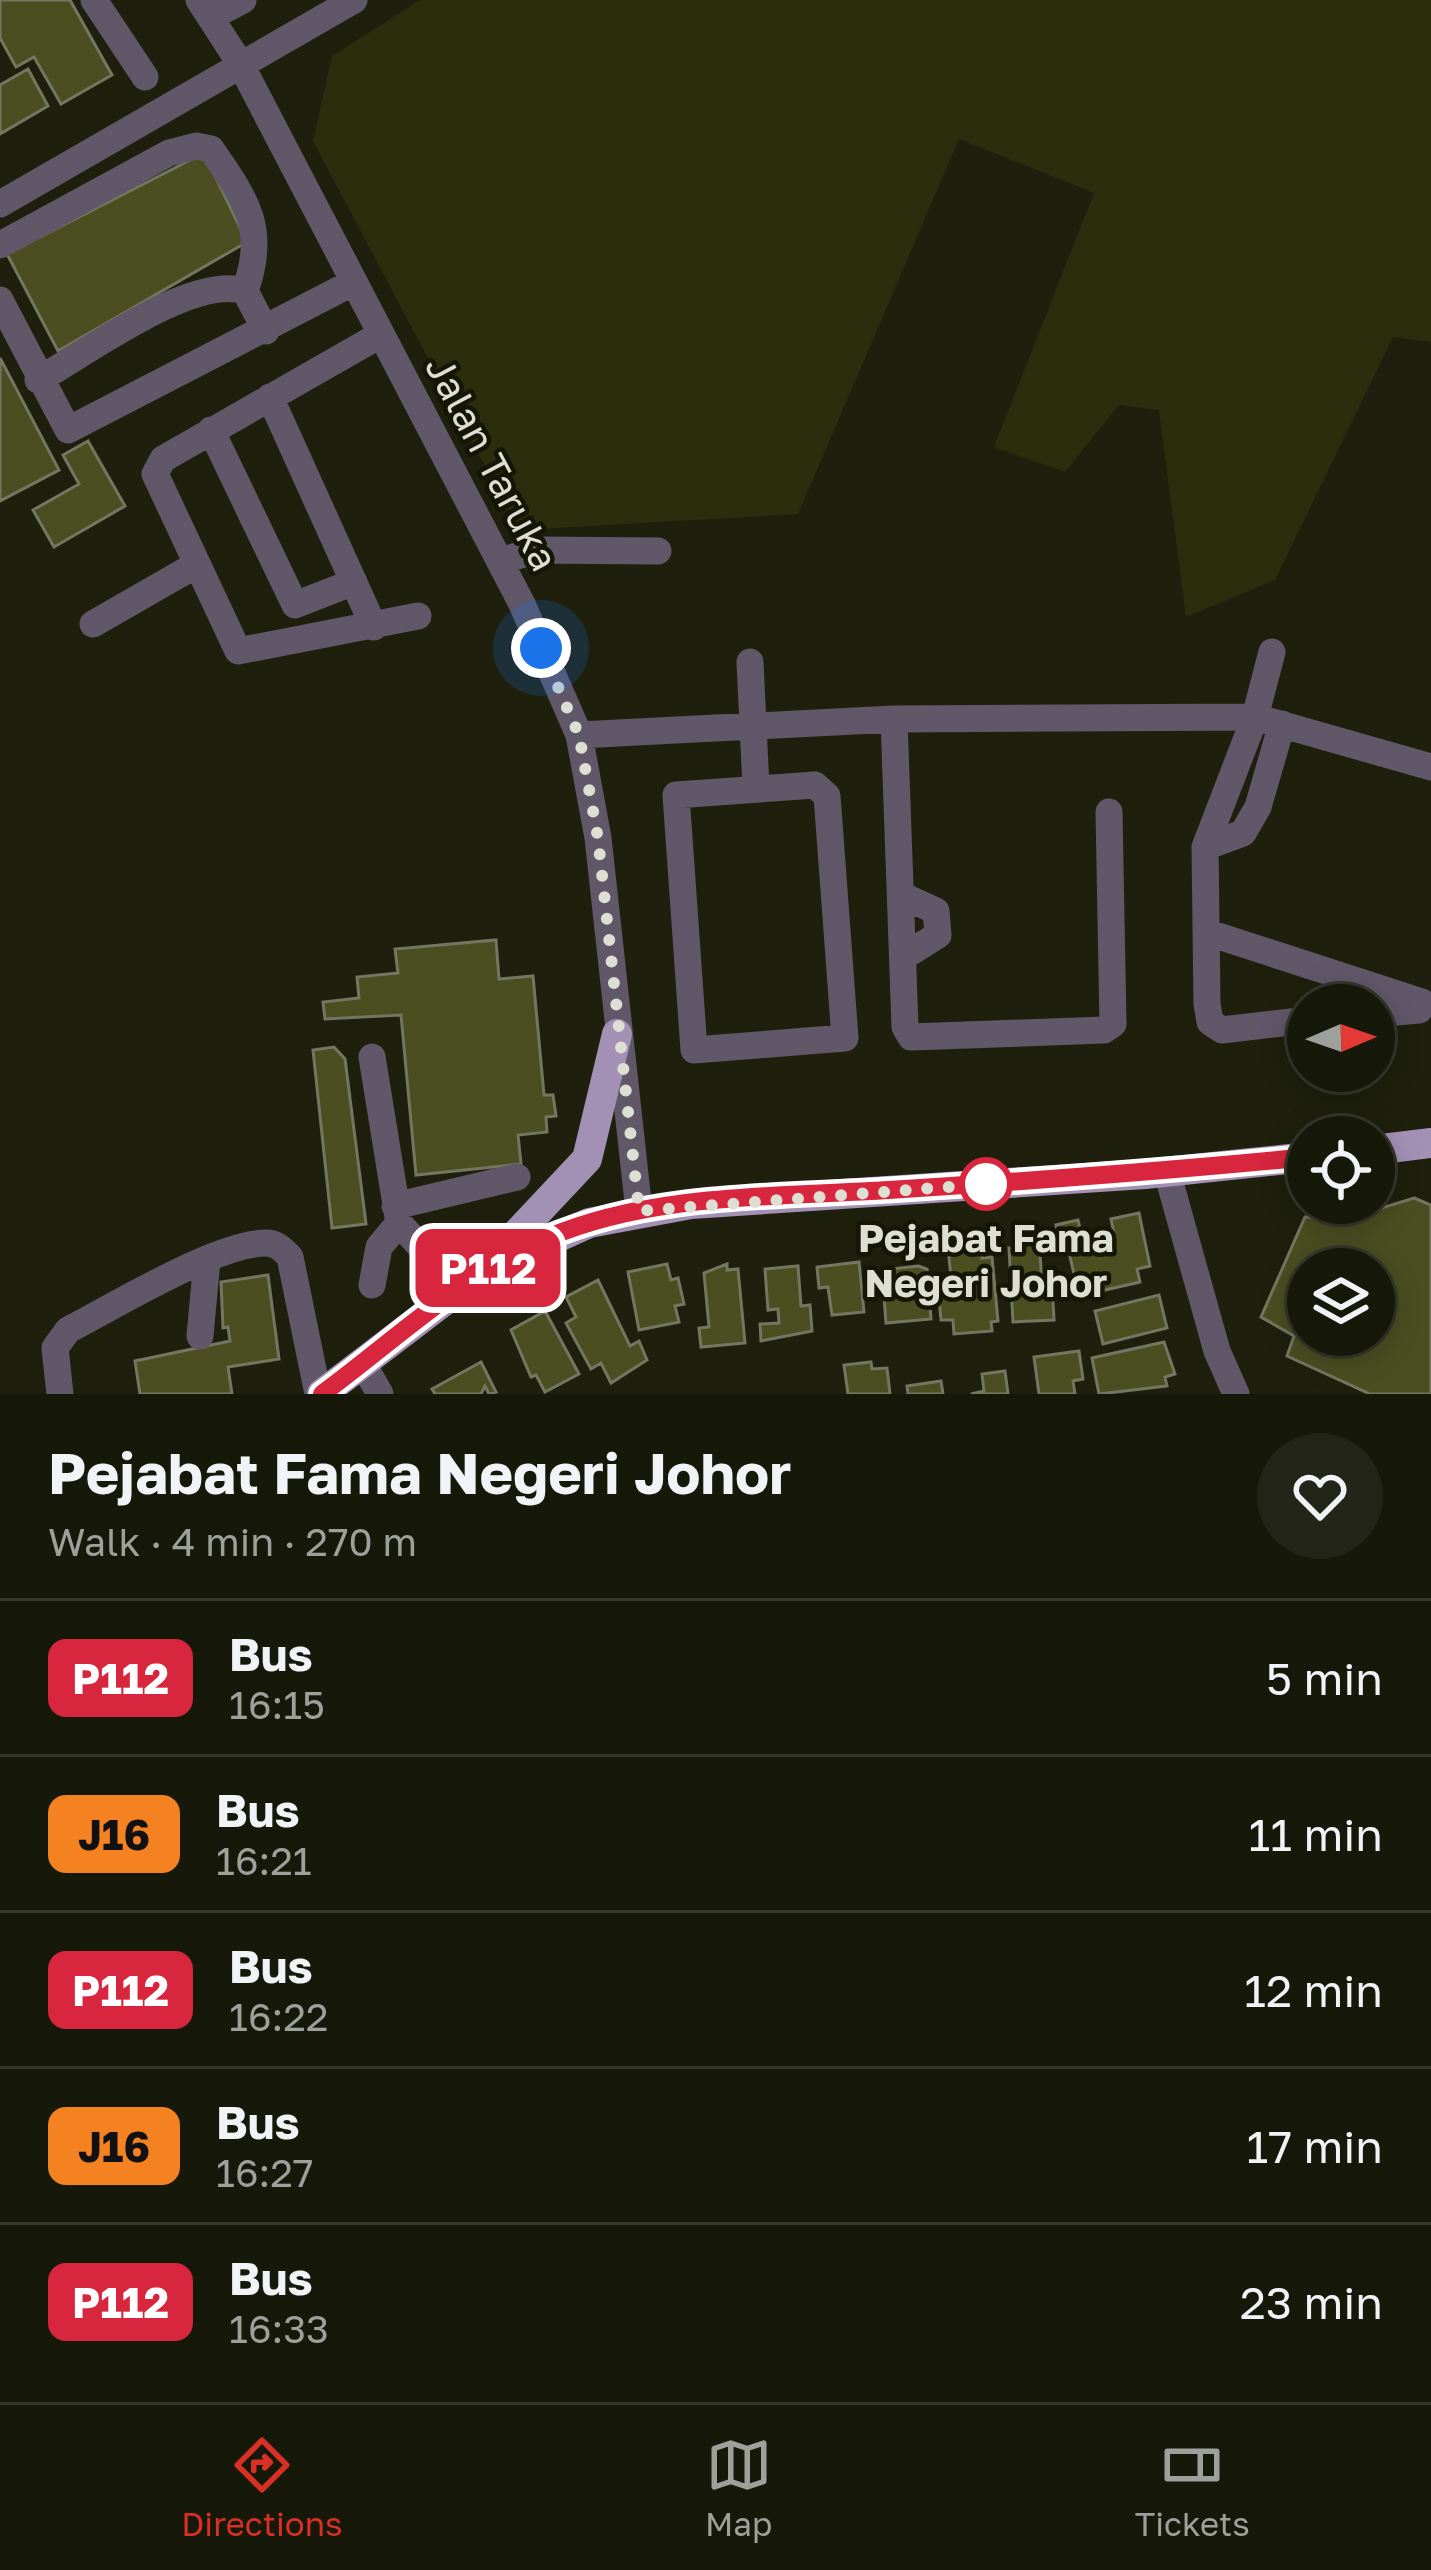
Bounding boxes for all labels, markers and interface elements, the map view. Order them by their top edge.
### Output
street label: Jalan Taruka [416,347,569,578]
your location [511,618,571,678]
north arrow [1287,984,1395,1092]
map controls [1287,984,1395,1356]
button: locate [1287,1116,1395,1224]
marker: Pejabat Fama Negeri Johor [961,1159,1011,1209]
place label: Pejabat Fama Negeri Johor [858,1214,1114,1306]
line badge: P112 [404,1229,572,1307]
text: P112 [439,1243,537,1293]
button: layers [1287,1248,1395,1356]
button: heart [1257,1433,1383,1559]
text: Pejabat Fama Negeri Johor [48,1438,792,1507]
text: Walk · 4 min · 270 m [48,1518,417,1565]
text: Bus [229,1627,313,1681]
text: 5 min [1266,1651,1383,1705]
text: P112 [72,1653,169,1703]
text: 16:15 [229,1681,325,1728]
text: Bus [216,1783,300,1837]
text: 11 min [1249,1807,1383,1861]
text: J16 [78,1809,150,1859]
text: 16:21 [216,1837,312,1884]
text: Bus [229,1939,313,1993]
text: 12 min [1244,1963,1383,2017]
text: P112 [72,1965,169,2015]
text: 16:22 [229,1993,328,2040]
text: Bus [216,2095,300,2149]
text: 17 min [1247,2119,1383,2173]
text: J16 [78,2121,150,2171]
text: 16:27 [216,2149,314,2196]
text: Bus [229,2251,313,2305]
text: 23 min [1240,2275,1383,2329]
text: P112 [72,2277,169,2327]
text: 16:33 [229,2305,329,2352]
tab: Directions [181,2432,342,2543]
tab: Map [705,2432,772,2543]
tab: Tickets [1135,2432,1250,2543]

